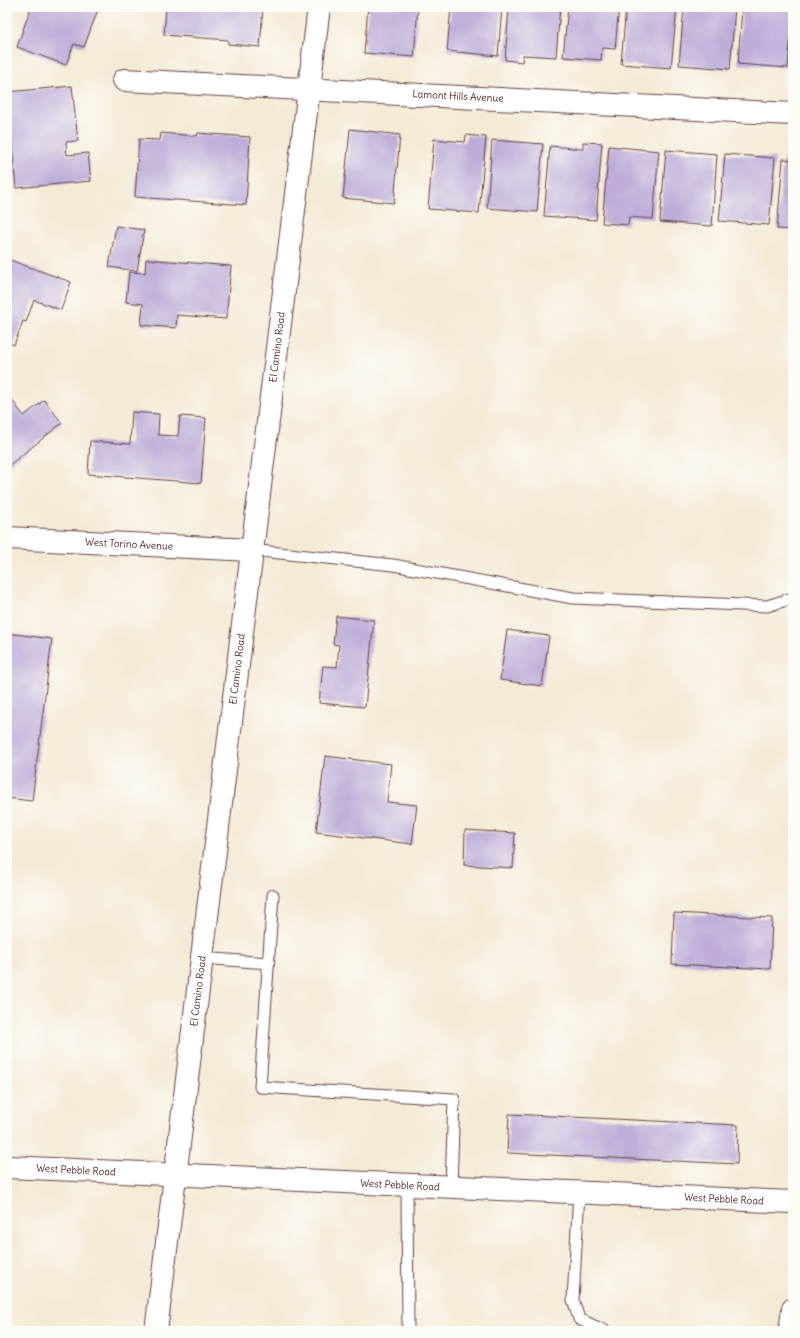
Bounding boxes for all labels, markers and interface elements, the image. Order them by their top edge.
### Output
street label: Lamont Hills Avenue [412,87,504,105]
street label: El Camino Road [266,311,288,383]
street label: West Torino Avenue [85,535,173,553]
street label: El Camino Road [226,633,248,705]
street label: El Camino Road [187,955,209,1027]
street label: West Pebble Road [36,1161,116,1179]
street label: West Pebble Road [360,1176,440,1194]
street label: West Pebble Road [684,1190,764,1208]

